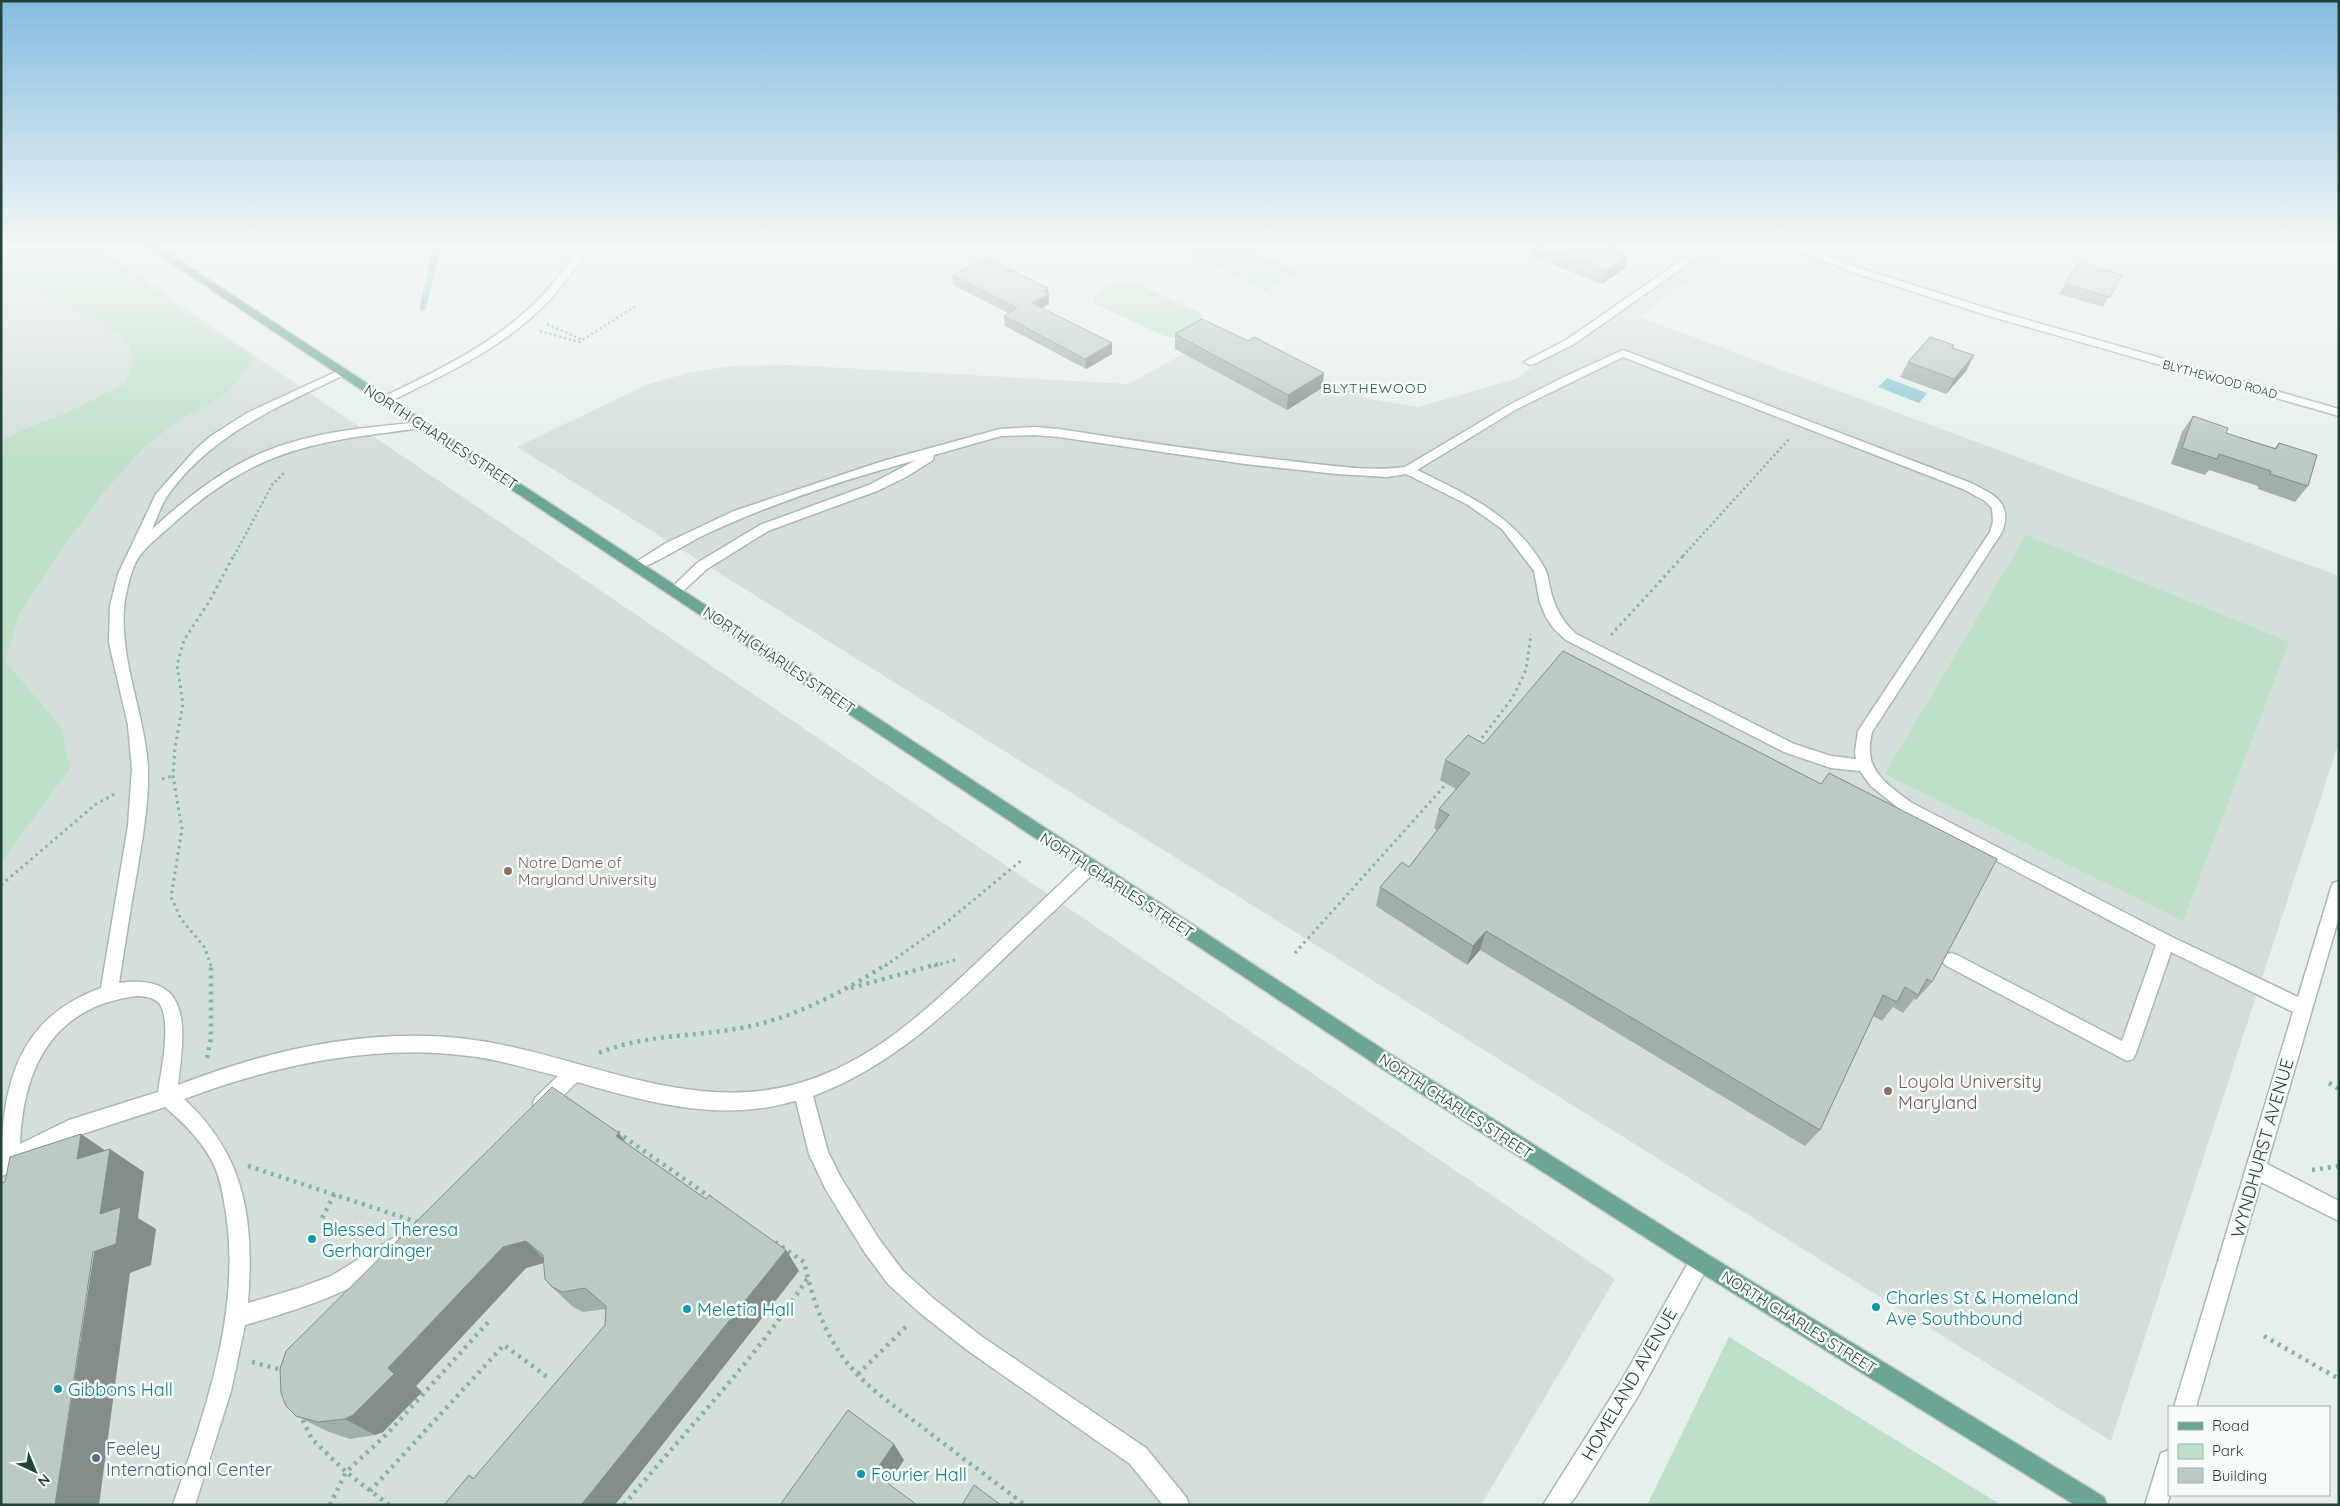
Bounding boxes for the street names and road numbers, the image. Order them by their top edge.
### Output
street label: BLYTHEWOOD ROAD [2161,356,2279,402]
street label: NORTH CHARLES STREET [361,380,521,494]
street label: NORTH CHARLES STREET [699,602,859,718]
street label: NORTH CHARLES STREET [1037,828,1197,942]
street label: NORTH CHARLES STREET [1376,1049,1536,1163]
street label: WYNDHURST AVENUE [2225,1056,2299,1240]
street label: NORTH CHARLES STREET [1718,1266,1880,1378]
street label: HOMELAND AVENUE [1576,1304,1682,1464]

